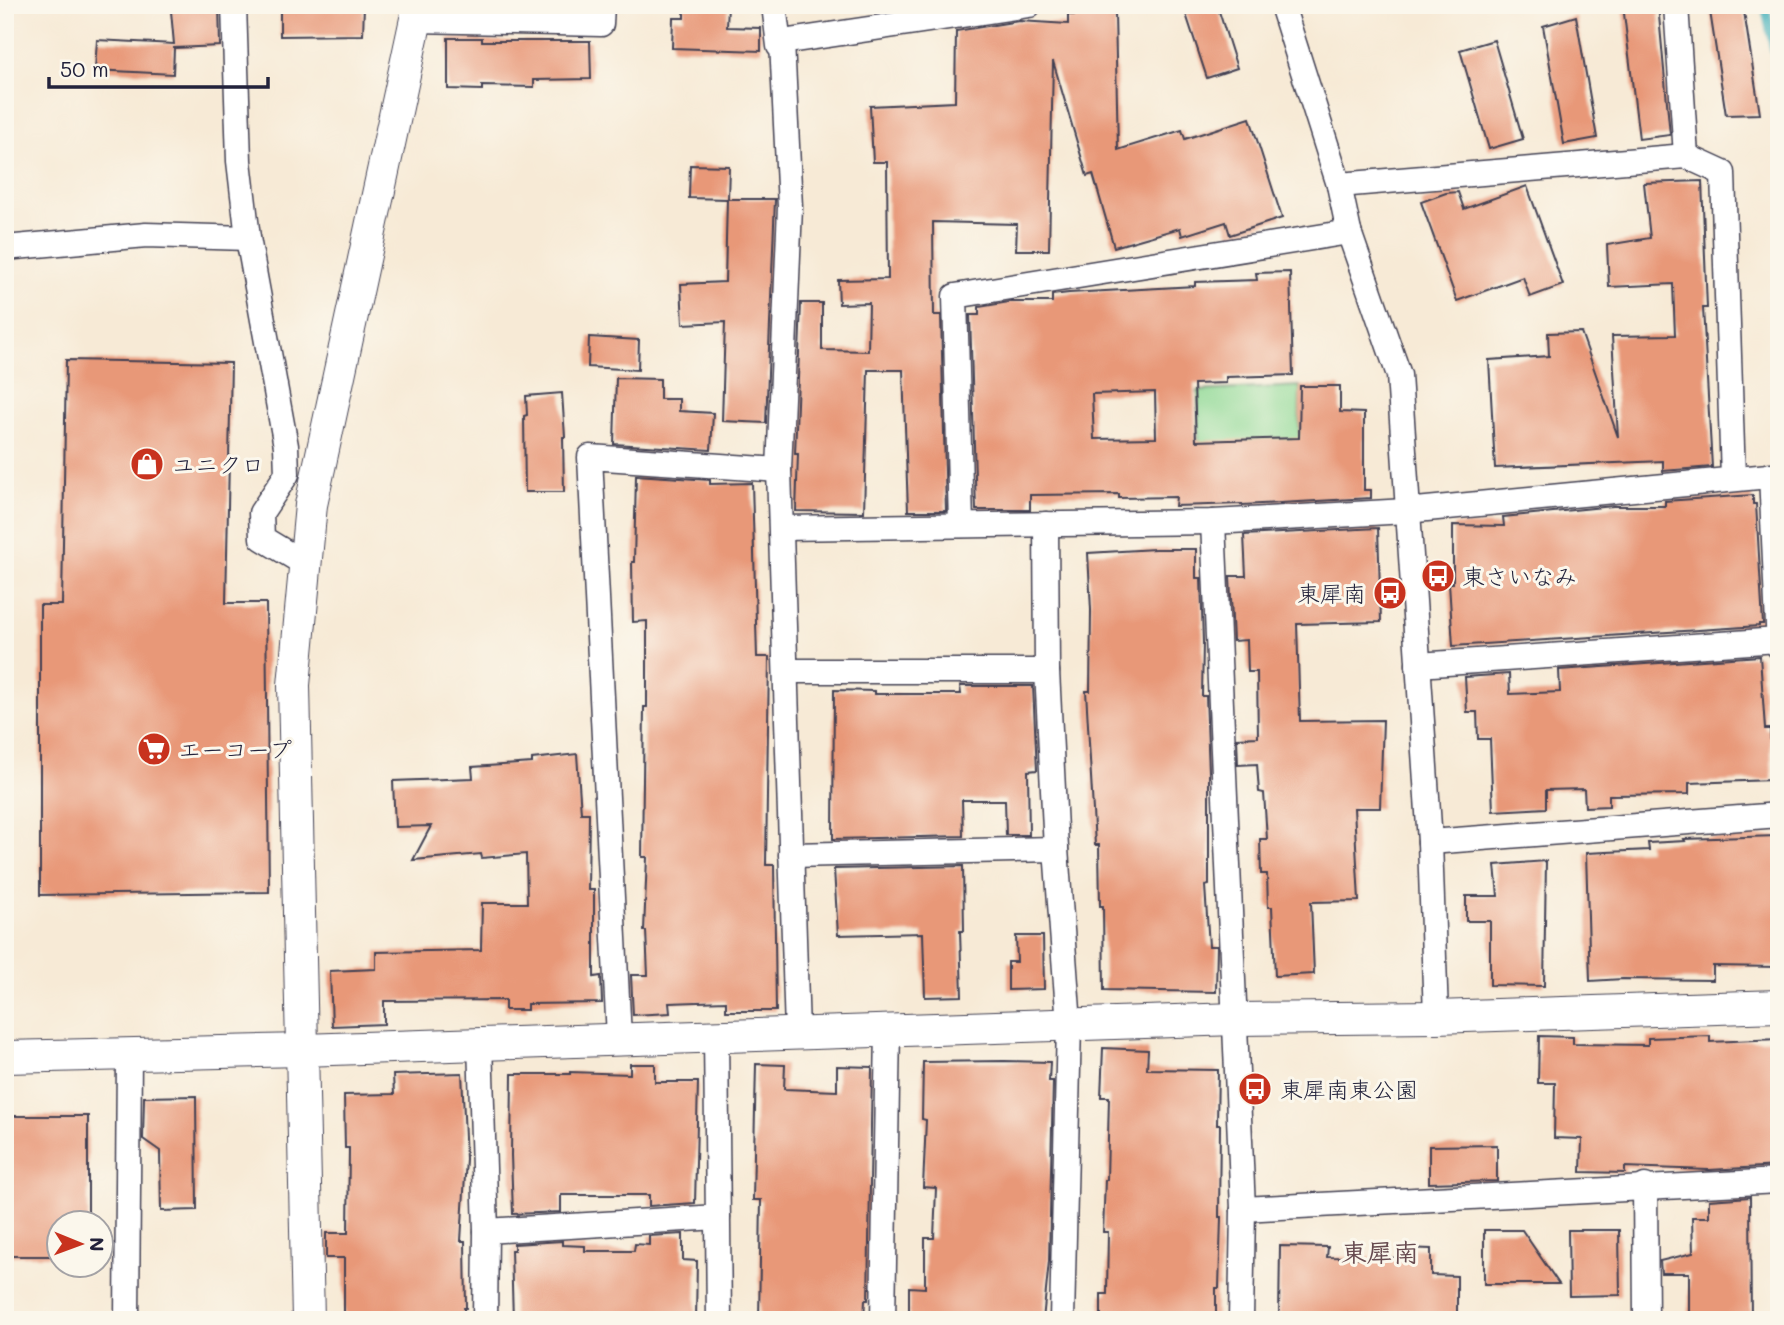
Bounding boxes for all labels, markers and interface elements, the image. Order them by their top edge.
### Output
scale bar [49,46,268,90]
text: 50 m [60,55,109,82]
shop icon: ユニクロ [128,445,166,483]
place label: ユニクロ [172,449,264,479]
bus stop icon: 東さいなみ [1419,557,1457,595]
place label: 東さいなみ [1462,561,1577,591]
bus stop icon: 東犀南 [1371,574,1409,612]
place label: 東犀南 [1297,578,1366,608]
supermarket icon: エーコープ [135,730,173,768]
place label: エーコープ [178,734,292,764]
bus stop icon: 東犀南東公園 [1236,1070,1274,1108]
place label: 東犀南東公園 [1280,1074,1418,1104]
north arrow [46,1210,116,1280]
district label: 東犀南 [1341,1235,1419,1269]
text: N [85,1237,110,1252]

